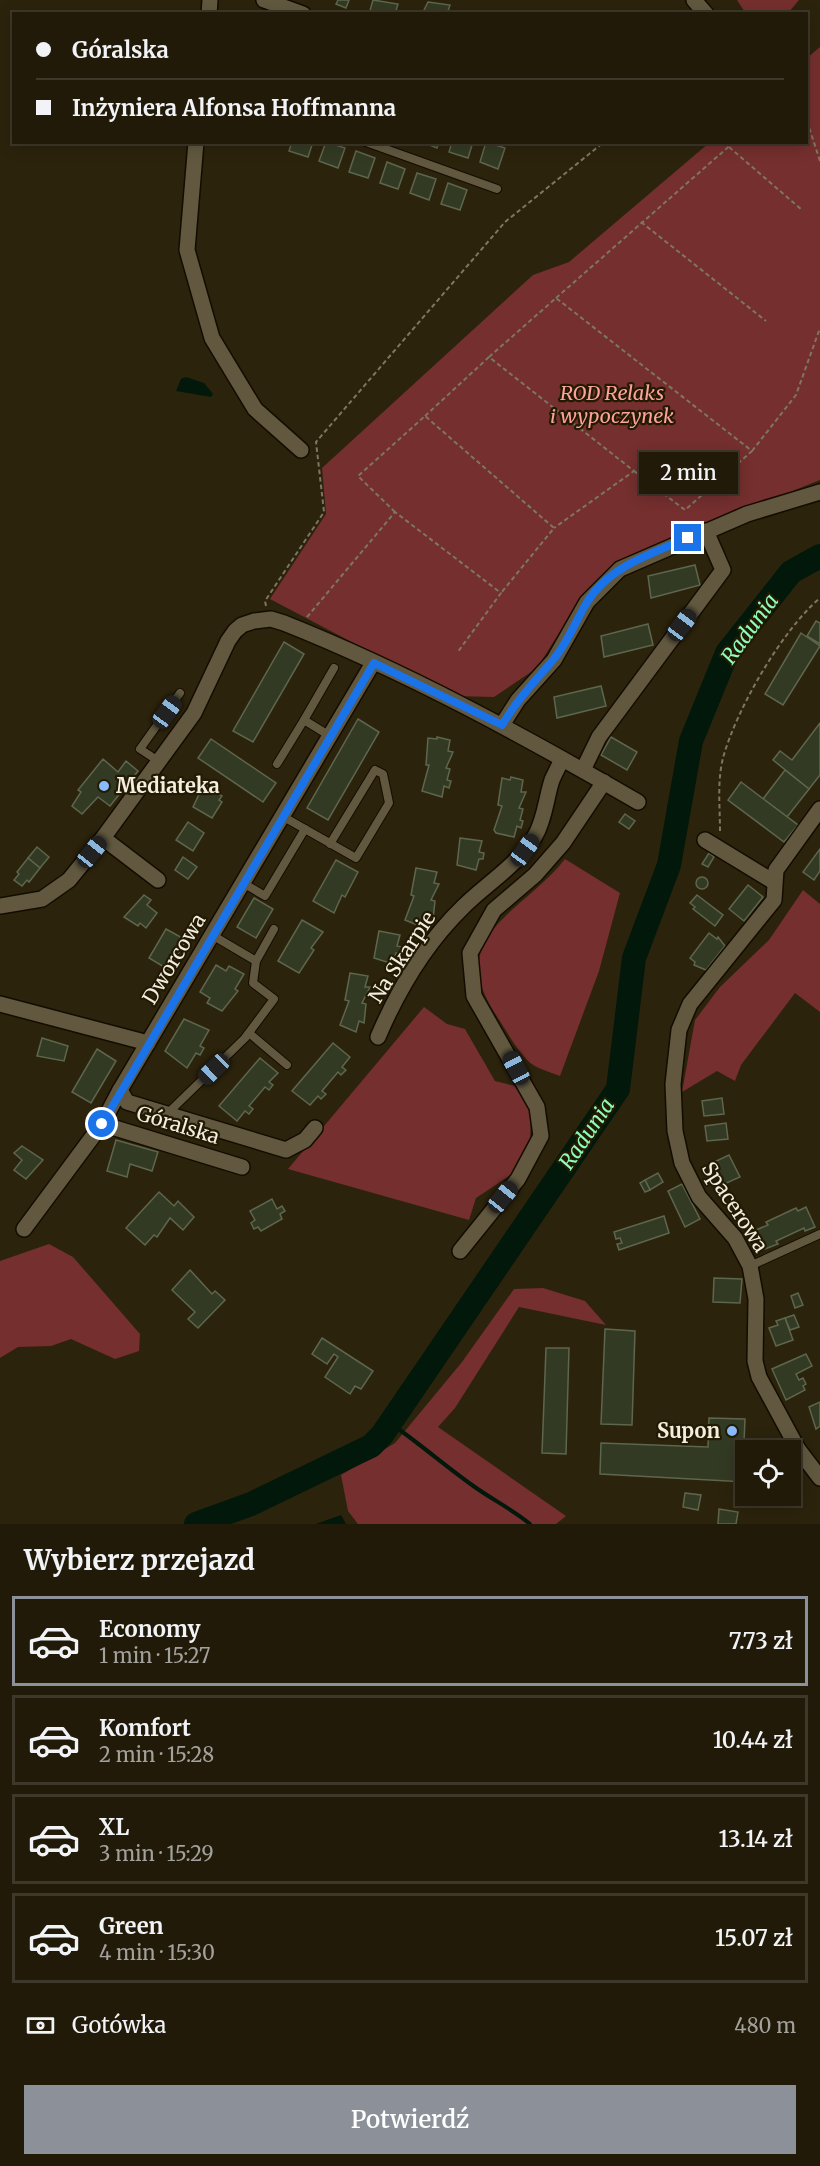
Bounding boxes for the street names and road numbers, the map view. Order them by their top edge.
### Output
street label: Na Skarpie [363,906,440,1007]
street label: Dworcowa [137,909,211,1009]
street label: Góralska [134,1100,223,1149]
street label: Spacerowa [697,1157,774,1257]

